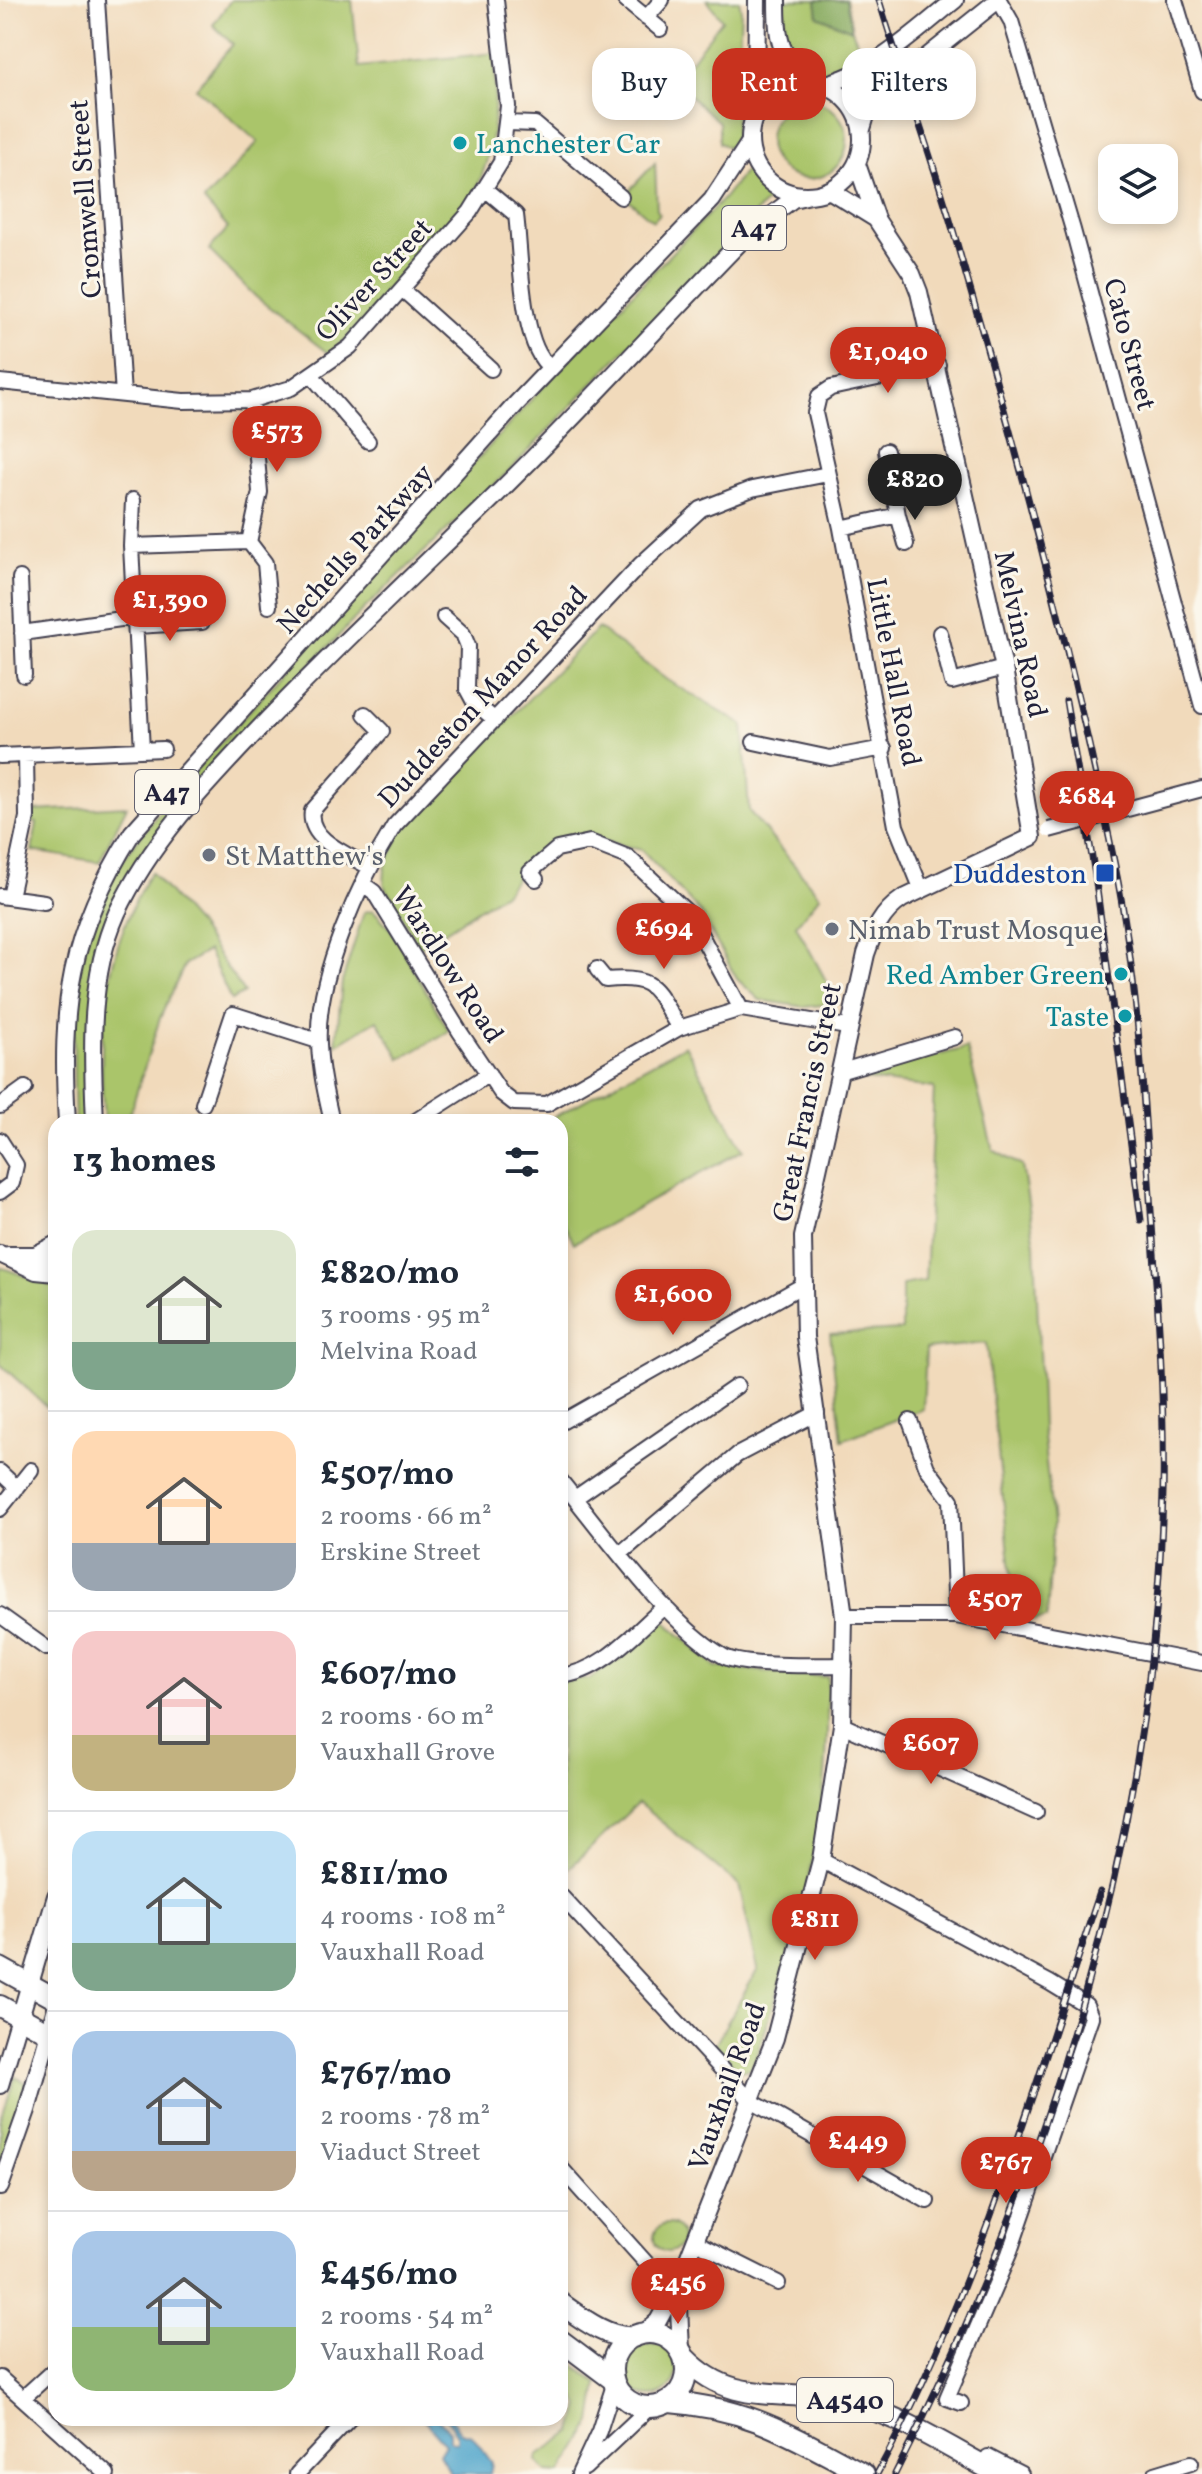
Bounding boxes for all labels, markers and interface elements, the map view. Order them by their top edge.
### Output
chip: Buy [592,48,696,120]
chip: Rent [712,48,826,120]
chip: Filters [842,48,976,120]
street label: Cromwell Street [60,98,113,299]
place label: Lanchester Car [476,126,660,165]
marker: Lanchester Car [451,134,469,152]
map controls [1098,144,1178,224]
button: layers [1098,144,1178,224]
road number: A47 [722,206,786,250]
street label: Oliver Street [307,210,442,351]
street label: Cato Street [1092,274,1165,415]
pin: £1,040 [823,327,953,395]
text: £1,040 [848,335,928,371]
pin: £573 [230,406,324,474]
text: £573 [251,414,303,450]
pin: £820 [868,454,962,522]
street label: Nechells Parkway [269,456,443,643]
text: £820 [886,462,944,498]
street label: Melvina Road [983,547,1056,722]
pin: £1,390 [105,575,235,643]
street label: Little Hall Road [855,575,930,770]
street label: Duddeston Manor Road [370,578,598,818]
text: £1,390 [132,583,208,619]
road number: A47 [135,770,199,814]
pin: £684 [1040,771,1134,839]
text: £684 [1058,779,1116,815]
place label: St Matthew's [225,838,384,877]
marker: St Matthew's [200,846,218,864]
place label: Duddeston [953,856,1087,895]
marker: Duddeston [1094,862,1116,884]
street label: Wardlow Road [381,879,512,1052]
pin: £694 [617,903,711,971]
text: £694 [635,911,693,947]
place label: Nimab Trust Mosque [848,912,1103,951]
marker: Nimab Trust Mosque [823,920,841,938]
place label: Red Amber Green [886,957,1105,996]
marker: Red Amber Green [1112,965,1130,983]
street label: Great Francis Street [764,979,853,1226]
place label: Taste [1046,999,1109,1038]
marker: Taste [1116,1007,1134,1025]
text: 13 homes [72,1139,216,1186]
icon: filters [500,1140,544,1184]
text: £820/mo [320,1251,459,1298]
icon: home [136,1262,232,1358]
pin: £1,600 [608,1269,738,1337]
text: £1,600 [633,1277,713,1313]
text: 3 rooms · 95 m² [320,1298,490,1334]
text: Melvina Road [320,1334,478,1370]
text: £507/mo [320,1452,454,1499]
icon: home [136,1463,232,1559]
text: 2 rooms · 66 m² [320,1499,492,1535]
text: Erskine Street [320,1535,481,1571]
pin: £507 [948,1574,1042,1642]
text: £507 [967,1582,1023,1618]
text: £607/mo [320,1652,457,1699]
icon: home [136,1663,232,1759]
text: 2 rooms · 60 m² [320,1699,494,1735]
pin: £607 [884,1718,978,1786]
text: £607 [902,1726,960,1762]
text: Vauxhall Grove [320,1735,495,1771]
text: £811/mo [320,1852,448,1899]
icon: home [136,1863,232,1959]
pin: £811 [768,1894,862,1962]
text: 4 rooms · 108 m² [320,1899,506,1935]
text: £811 [790,1902,840,1938]
text: Vauxhall Road [320,1935,485,1971]
street label: Vauxhall Road [680,1997,777,2177]
text: £767/mo [320,2052,452,2099]
icon: home [136,2063,232,2159]
text: 2 rooms · 78 m² [320,2099,490,2135]
pin: £449 [811,2116,905,2184]
text: £449 [828,2124,888,2160]
text: Viaduct Street [320,2135,481,2171]
pin: £767 [959,2137,1053,2205]
text: £767 [979,2145,1033,2181]
text: £456/mo [320,2252,458,2299]
pin: £456 [631,2258,725,2326]
icon: home [136,2263,232,2359]
text: £456 [649,2266,707,2302]
text: 2 rooms · 54 m² [320,2299,493,2335]
text: Vauxhall Road [320,2335,485,2371]
road number: A4540 [797,2378,893,2422]

